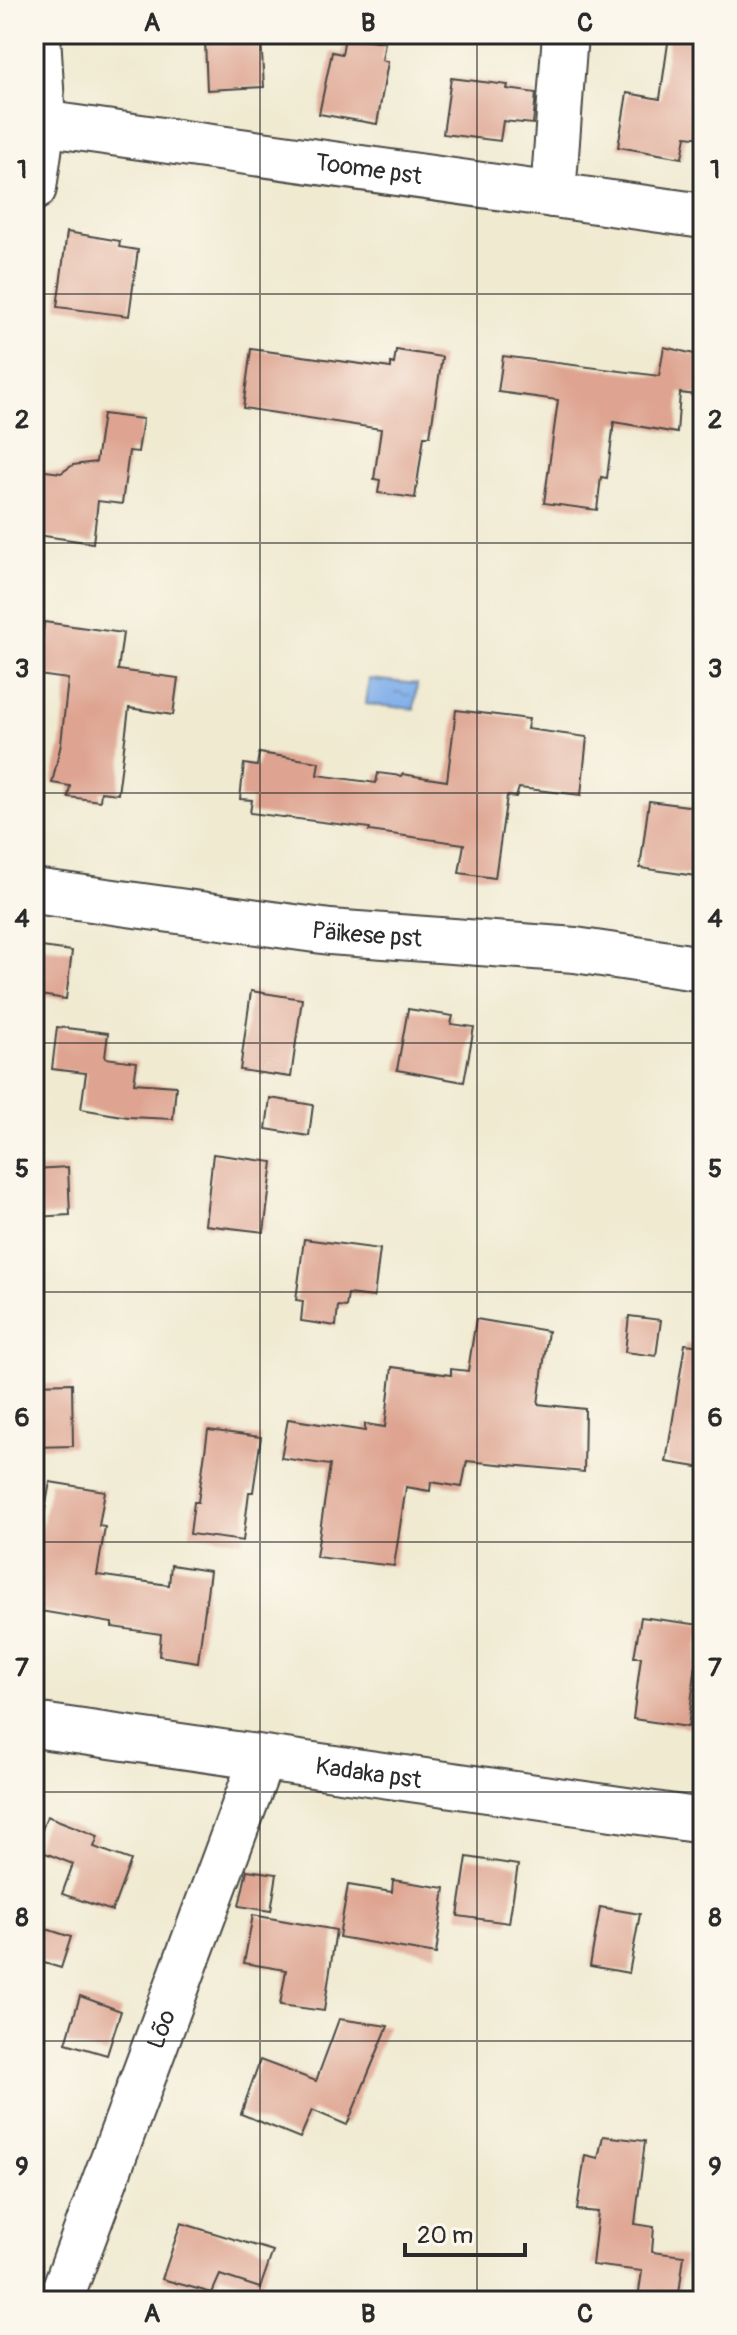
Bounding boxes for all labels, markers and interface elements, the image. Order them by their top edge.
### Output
text: A [144,7,161,39]
text: B [361,7,375,39]
text: C [577,7,593,39]
street label: Toome pst [313,147,424,191]
text: 1 [17,154,27,186]
text: 1 [710,154,720,186]
text: 2 [15,404,29,436]
text: 2 [708,404,722,436]
text: 3 [15,653,29,685]
text: 3 [708,653,722,685]
text: 4 [14,903,30,935]
text: 4 [707,903,723,935]
street label: Päikese pst [310,915,423,953]
text: 5 [15,1153,29,1185]
text: 5 [708,1153,722,1185]
text: 6 [14,1402,30,1434]
text: 6 [707,1402,723,1434]
text: 7 [15,1652,29,1684]
text: 7 [708,1652,722,1684]
street label: Kadaka pst [314,1751,424,1795]
text: 8 [15,1902,29,1934]
text: 8 [708,1902,722,1934]
street label: Lõo [141,2005,182,2053]
text: 9 [15,2151,29,2183]
text: 9 [708,2151,722,2183]
scale bar [405,2207,525,2257]
text: 20 m [417,2221,473,2250]
text: A [144,2298,161,2330]
text: B [361,2298,375,2330]
text: C [577,2298,593,2330]

